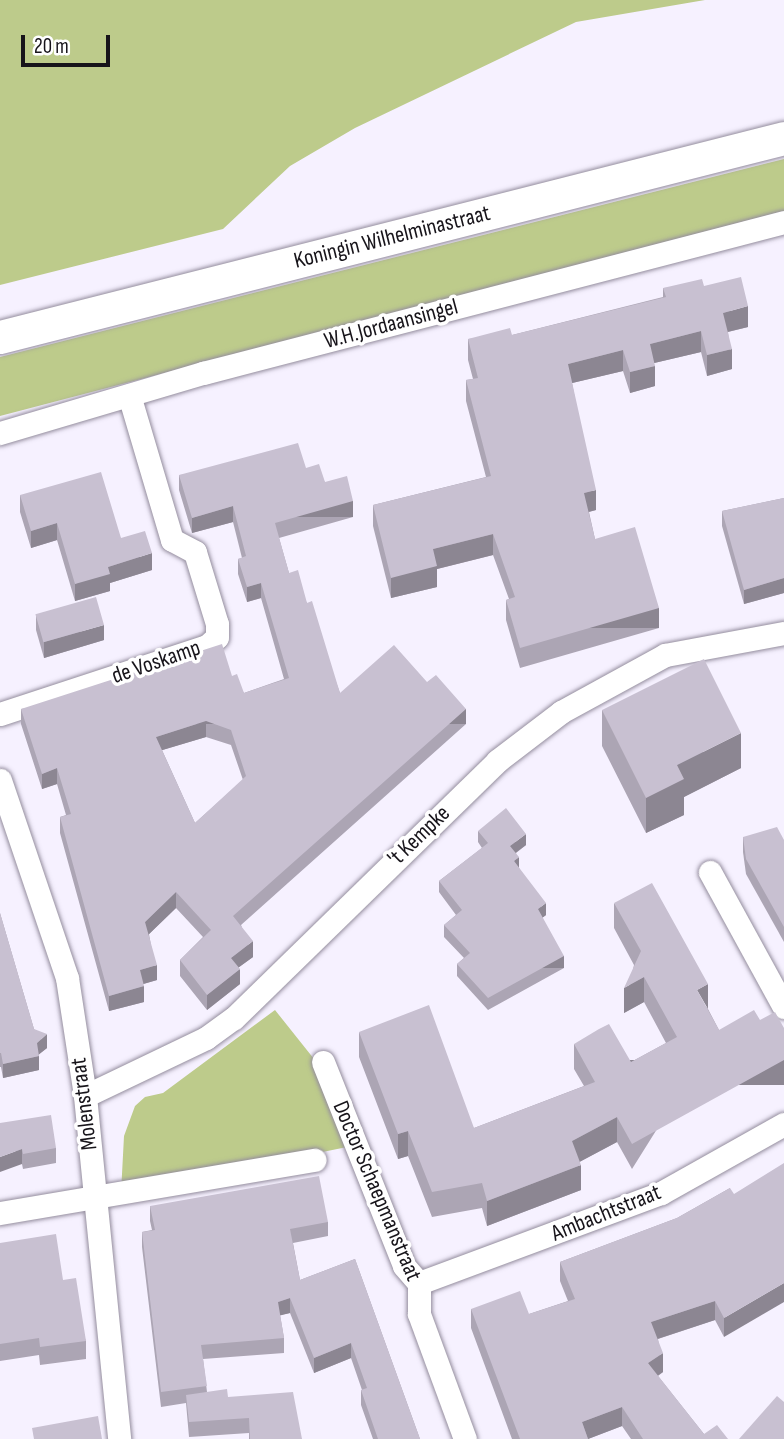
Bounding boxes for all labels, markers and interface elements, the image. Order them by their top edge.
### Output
scale bar [24,21,114,65]
text: 20 m [34,34,69,59]
street label: Koningin Wilhelminastraat [291,199,493,275]
street label: W.H.Jordaansingel [321,293,461,355]
street label: de Voskamp [108,634,204,690]
street label: 't Kempke [382,800,456,872]
street label: Molenstraat [65,1056,103,1152]
street label: Doctor Schaepmanstraat [327,1097,427,1285]
street label: Ambachtstraat [547,1179,665,1247]

